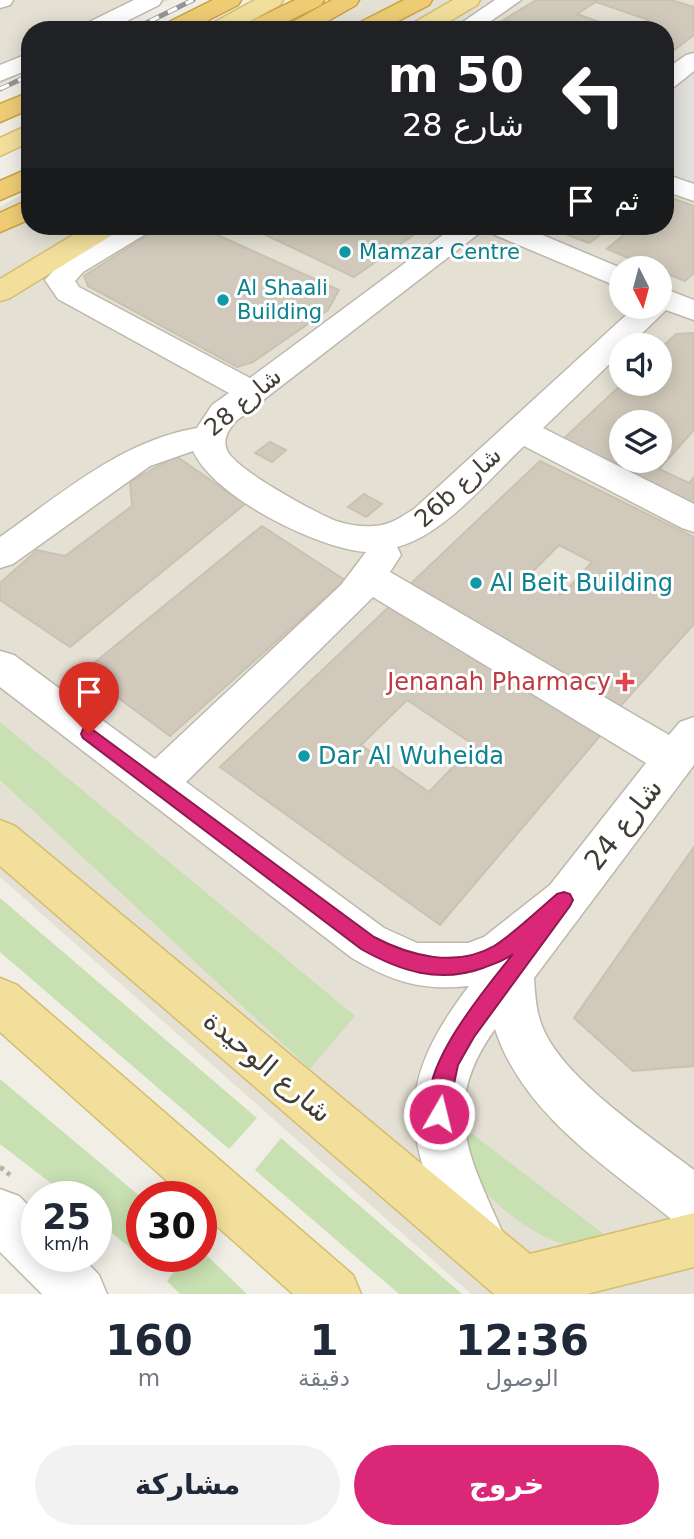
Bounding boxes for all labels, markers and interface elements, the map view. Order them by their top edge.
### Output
text: 50 m [388,47,524,104]
icon: left [548,49,639,140]
text: شارع 28 [402,106,524,144]
icon: arrive [562,182,600,220]
text: ثم [614,186,639,216]
place label: Mamzar Centre [359,240,520,264]
marker: Mamzar Centre [337,244,353,260]
north arrow [609,256,672,318]
map controls [609,256,672,473]
place label: Al Shaali Building [237,276,328,324]
marker: Al Shaali Building [215,292,231,308]
button: sound [609,333,672,396]
street label: شارع 28 [199,362,287,442]
button: layers [609,410,672,473]
street label: 26b شارع [409,441,507,533]
place label: Al Beit Building [490,569,673,597]
marker: Al Beit Building [468,575,484,591]
pin [59,662,119,734]
place label: Jenanah Pharmacy [385,668,611,696]
icon: arrive [70,673,108,711]
marker: Jenanah Pharmacy [617,674,633,690]
place label: Dar Al Wuheida [318,742,504,770]
marker: Dar Al Wuheida [296,748,312,764]
street label: شارع 24 [578,772,669,877]
street label: شارع الوحيدة [197,1003,338,1129]
position arrow [402,1077,476,1151]
speed limit sign: 30 [126,1181,217,1272]
text: 25 [42,1197,91,1237]
text: km/h [44,1233,89,1254]
text: 160 [105,1316,193,1365]
text: 1 [309,1316,339,1365]
text: 12:36 [455,1316,589,1365]
text: m [138,1365,160,1391]
text: دقيقة [298,1365,350,1391]
text: الوصول [485,1365,559,1391]
button: مشاركة [35,1445,340,1525]
button: خروج [354,1445,659,1525]

